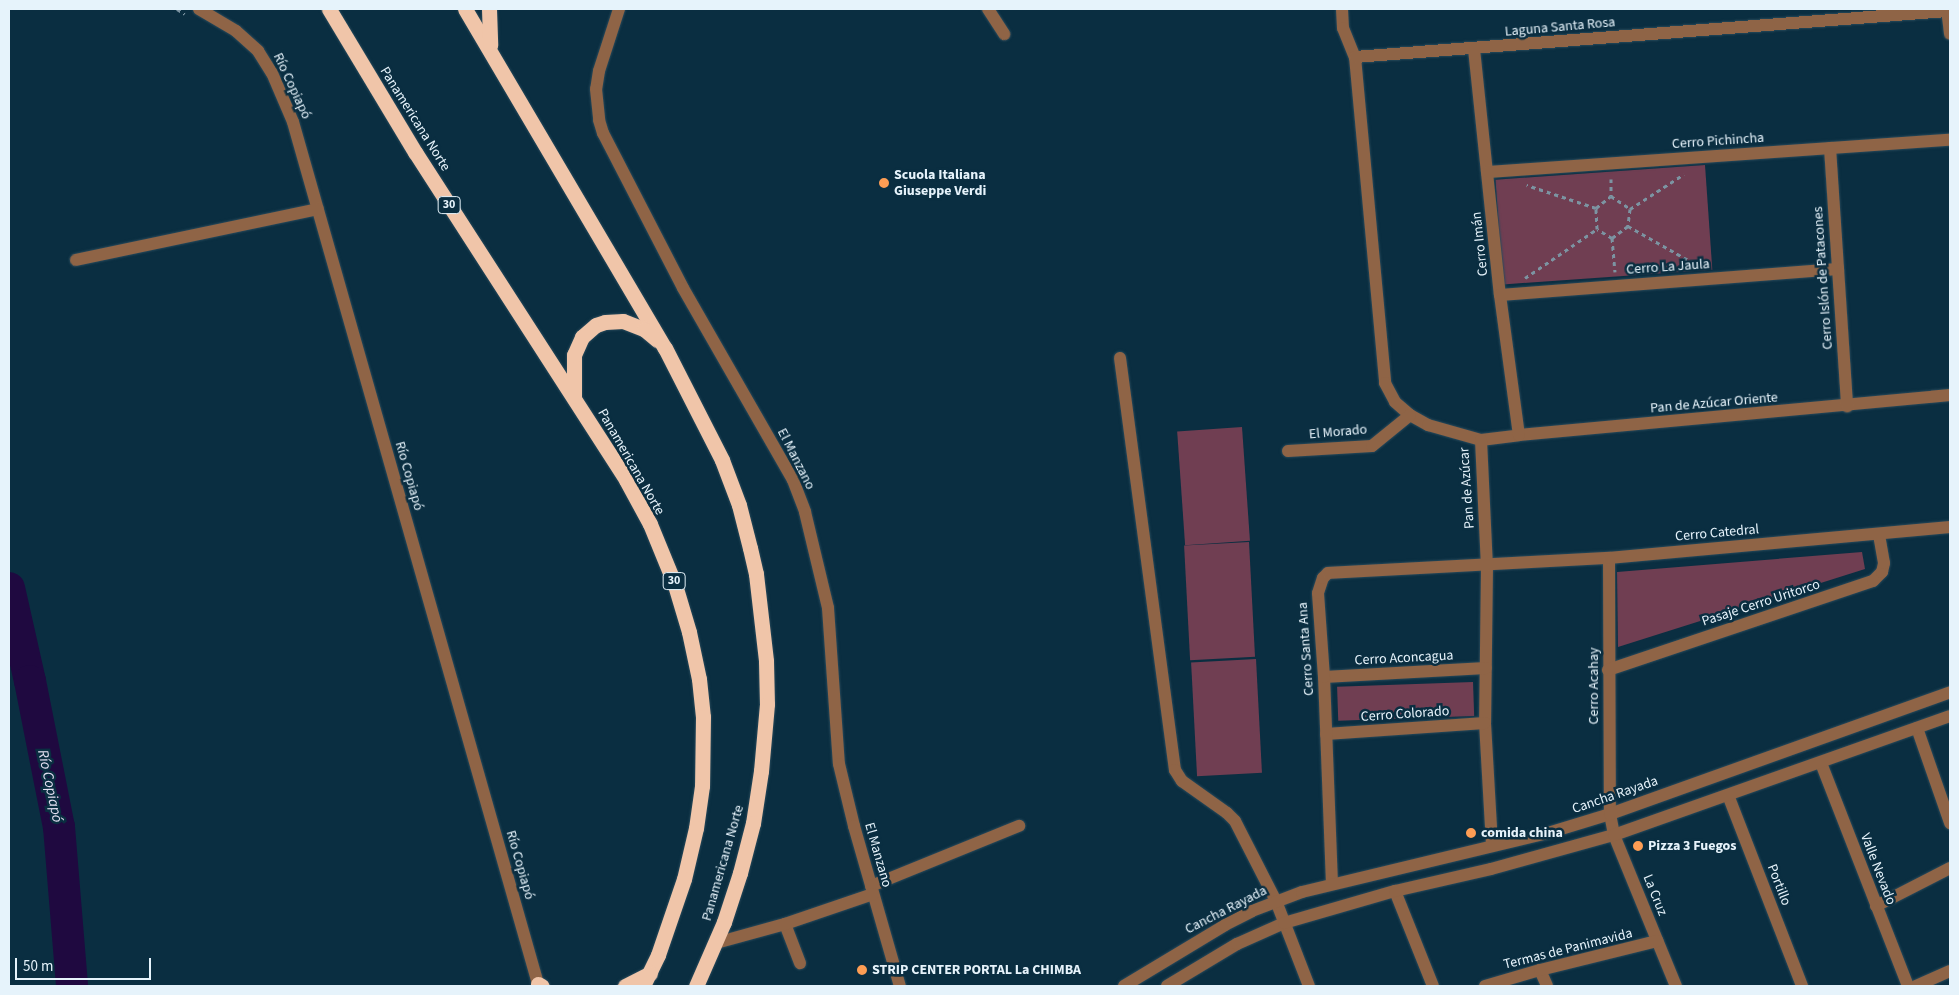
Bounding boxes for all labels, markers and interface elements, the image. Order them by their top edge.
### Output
street label: Laguna Santa Rosa [1504,14,1616,40]
street label: Río Copiapó [269,50,315,122]
street label: Panamericana Norte [376,64,454,174]
street label: Cerro Pichincha [1671,129,1765,153]
place label: Scuola Italiana Giuseppe Verdi [894,167,986,200]
marker: Scuola Italiana Giuseppe Verdi [878,177,890,189]
road number: 30 [436,196,462,214]
street label: Cerro Islón de Patacones [1810,206,1836,350]
street label: Cerro Imán [1468,211,1492,277]
street label: Cerro La Jaula [1626,256,1710,278]
street label: Pan de Azúcar Oriente [1649,389,1779,417]
street label: Panamericana Norte [594,406,668,518]
street label: El Morado [1308,421,1368,443]
street label: El Manzano [773,426,819,492]
street label: Río Copiapó [391,440,427,512]
street label: Pan de Azúcar [1456,447,1478,529]
street label: Cerro Catedral [1674,521,1760,545]
road number: 30 [662,572,686,590]
street label: Pasaje Cerro Uritorco [1700,576,1822,630]
street label: Cerro Santa Ana [1294,602,1318,696]
street label: Cerro Aconcagua [1354,647,1454,669]
street label: Cerro Acahay [1586,647,1602,725]
street label: Cerro Colorado [1360,703,1450,725]
water label: Río Copiapó [34,748,66,824]
street label: Cancha Rayada [1570,772,1660,818]
street label: Panamericana Norte [698,803,748,923]
street label: El Manzano [861,821,895,889]
place label: comida china [1481,825,1563,841]
marker: comida china [1465,827,1477,839]
street label: Río Copiapó [502,829,538,901]
street label: Valle Nevado [1857,831,1899,907]
place label: Pizza 3 Fuegos [1648,838,1737,854]
marker: Pizza 3 Fuegos [1632,840,1644,852]
street label: Portillo [1763,862,1795,908]
street label: La Cruz [1639,872,1671,918]
street label: Cancha Rayada [1182,882,1270,938]
street label: Termas de Panimavida [1502,925,1634,973]
scale bar [18,948,154,980]
text: 50 m [23,956,53,977]
place label: STRIP CENTER PORTAL La CHIMBA [872,962,1081,978]
marker: STRIP CENTER PORTAL La CHIMBA [856,964,868,976]

